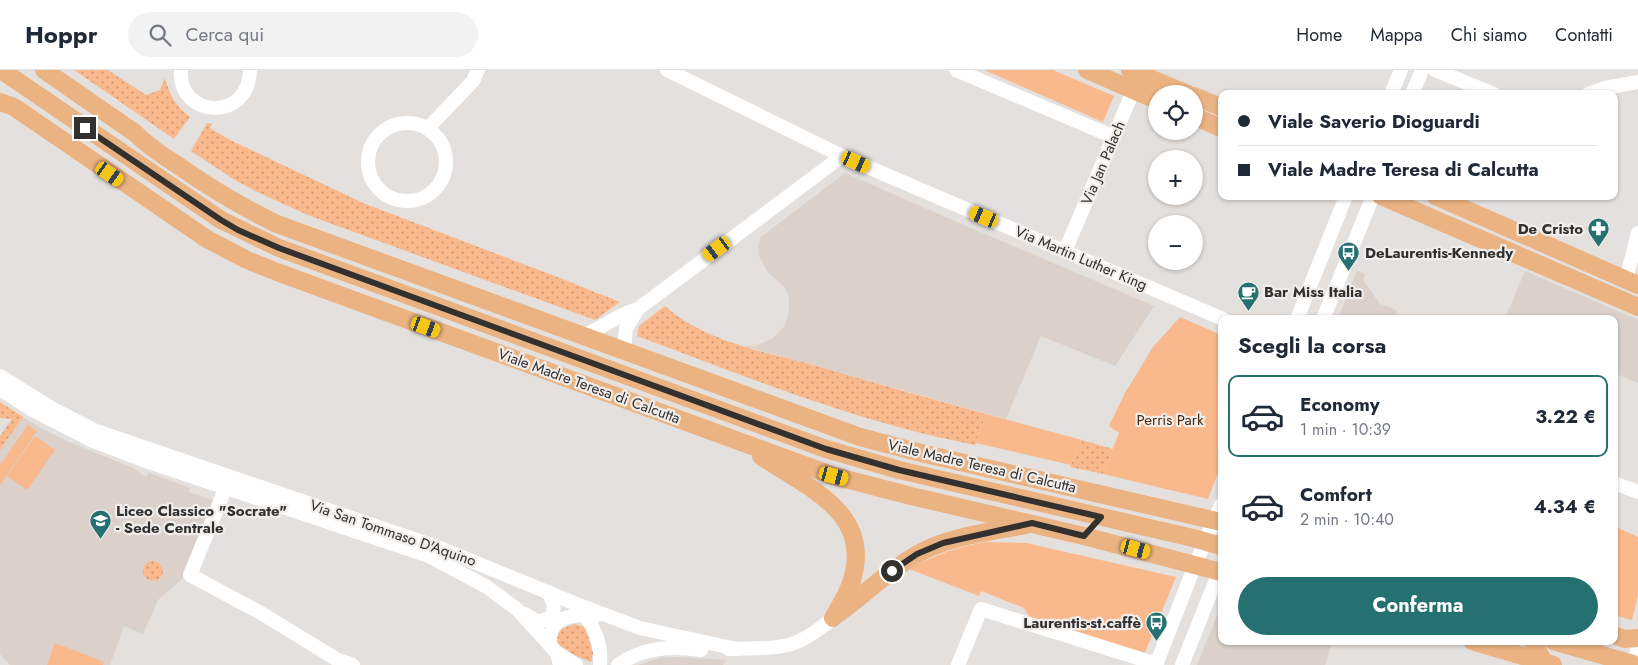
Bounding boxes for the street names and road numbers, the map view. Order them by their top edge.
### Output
street label: Via Jan Palach [1075,118,1131,208]
street label: Via Martin Luther King [1011,220,1151,296]
street label: Viale Madre Teresa di Calcutta [495,343,683,429]
street label: Viale Madre Teresa di Calcutta [886,434,1078,498]
street label: Via San Tommaso D'Aquino [307,494,479,572]

